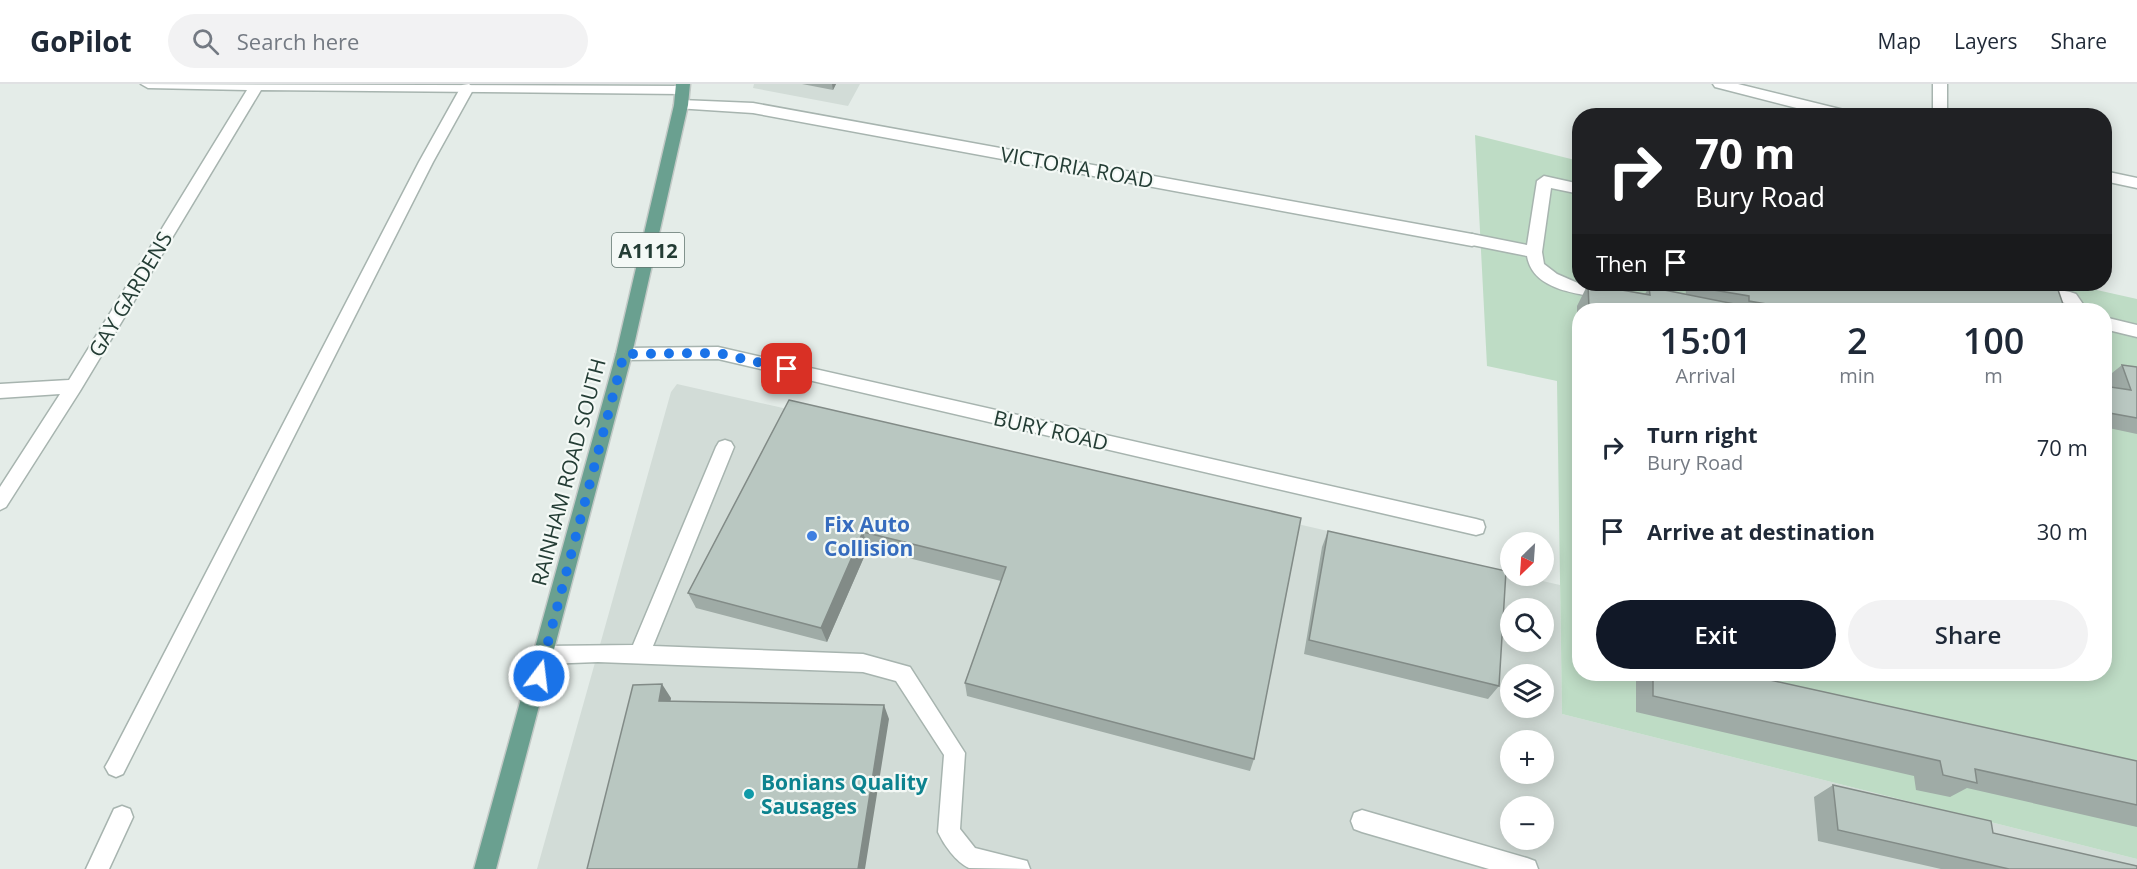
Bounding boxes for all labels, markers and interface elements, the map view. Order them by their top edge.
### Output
search box [168,14,588,68]
text: GoPilot [30,22,132,60]
icon: search [189,25,222,58]
text: Search here [237,26,359,56]
text: Map [1878,27,1921,55]
text: Layers [1954,27,2018,55]
text: Share [2051,27,2107,55]
text: 70 m [1695,124,1795,181]
icon: right [1596,132,1674,210]
street label: VICTORIA ROAD [998,140,1156,194]
text: Bury Road [1695,178,1825,215]
street label: GAY GARDENS [82,226,178,362]
road number: A1112 [612,233,684,267]
icon: arrive [1659,246,1692,279]
text: Then [1596,248,1647,278]
text: 15:01 [1660,316,1752,365]
text: 2 [1847,316,1868,365]
text: 100 [1963,316,2024,365]
pin [761,343,812,394]
icon: arrive [770,352,803,385]
street label: RAINHAM ROAD SOUTH [524,355,612,589]
text: Arrival [1676,362,1736,389]
text: min [1839,362,1875,389]
text: m [1984,362,2003,389]
street label: BURY ROAD [991,403,1111,457]
text: Turn right [1647,419,1758,449]
icon: right [1596,431,1629,464]
text: 70 m [2037,432,2088,462]
text: Bury Road [1647,449,1743,476]
place label: Fix Auto Collision [824,510,913,562]
icon: arrive [1596,515,1629,548]
text: Arrive at destination [1647,516,1875,546]
text: 30 m [2037,516,2088,546]
marker: Fix Auto Collision [805,529,819,543]
north arrow [1500,532,1554,586]
map controls [1500,532,1554,850]
button: search [1500,598,1554,652]
button: Exit [1596,600,1836,669]
button: Share [1848,600,2088,669]
position arrow [507,644,571,708]
button: layers [1500,664,1554,718]
button: + [1500,730,1554,784]
place label: Bonians Quality Sausages [761,768,928,820]
marker: Bonians Quality Sausages [742,787,756,801]
button: − [1500,796,1554,850]

